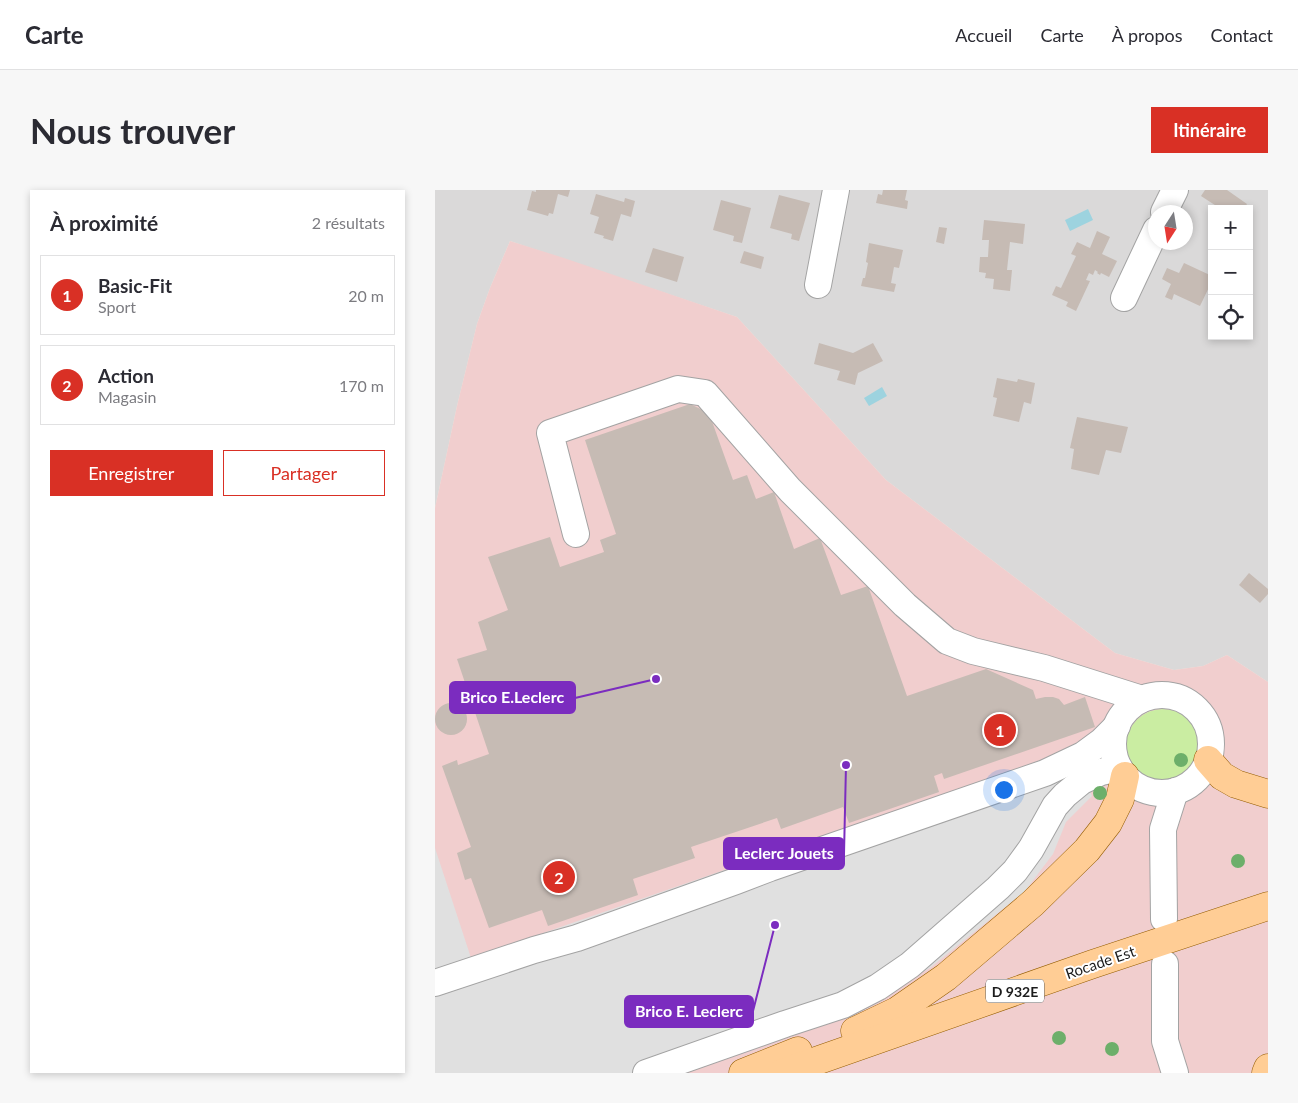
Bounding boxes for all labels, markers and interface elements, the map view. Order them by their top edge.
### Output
text: Carte [25,20,84,49]
text: Accueil [955,24,1012,46]
text: Carte [1040,24,1084,46]
text: À propos [1112,24,1183,46]
text: Contact [1211,24,1273,46]
button: Itinéraire [1151,107,1268,153]
text: Nous trouver [30,109,235,151]
north arrow [1148,205,1193,250]
map controls [1208,205,1253,340]
button: + [1208,205,1253,250]
text: À proximité [50,210,158,235]
text: 2 résultats [312,213,385,232]
button: − [1208,250,1253,295]
text: Basic-Fit [98,274,172,297]
text: 1 [62,286,72,305]
text: 20 m [348,286,384,305]
button: locate [1208,295,1253,340]
text: Sport [98,297,136,316]
text: Action [98,364,154,387]
text: 2 [62,376,72,395]
text: 170 m [339,376,384,395]
text: Magasin [98,387,157,406]
button: Enregistrer [50,450,213,496]
button: Partager [223,450,385,496]
callout: Brico E.Leclerc [450,682,575,713]
text: Brico E.Leclerc [460,687,564,706]
pin: 1 [984,711,1016,749]
your location [991,777,1017,803]
callout: Leclerc Jouets [724,838,844,869]
text: Leclerc Jouets [734,843,834,862]
pin: 2 [543,858,575,896]
street label: Rocade Est [1063,941,1138,982]
road number: D 932E [986,979,1044,1002]
callout: Brico E. Leclerc [625,996,753,1027]
text: Brico E. Leclerc [635,1001,743,1020]

